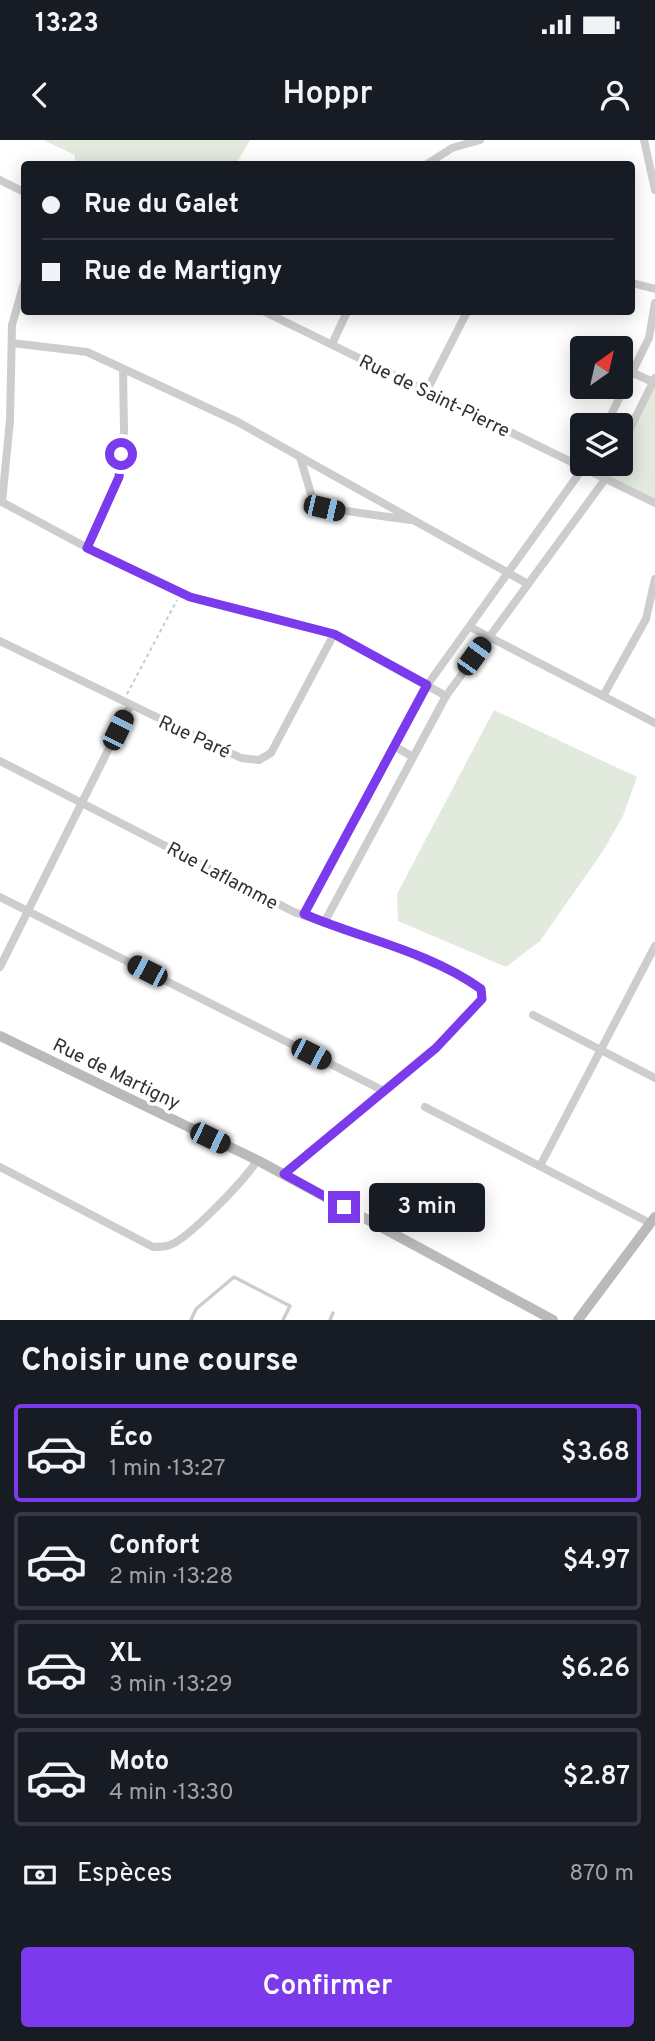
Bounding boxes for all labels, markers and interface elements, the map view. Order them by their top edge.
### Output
text: 13:23 [35,8,99,41]
text: Hoppr [283,75,372,115]
icon: back [21,76,59,114]
icon: person [596,76,634,114]
text: Rue du Galet [84,189,239,222]
text: Rue de Martigny [84,256,282,289]
north arrow [570,336,634,399]
map controls [570,336,633,476]
street label: Rue de Saint-Pierre [355,350,514,444]
button: layers [570,413,633,476]
route start [105,438,137,470]
car [302,493,347,523]
car [454,633,495,679]
car [100,707,137,753]
street label: Rue Paré [154,711,234,765]
street label: Rue Laflamme [162,837,282,916]
car [124,952,171,990]
street label: Rue de Martigny [48,1034,184,1116]
car [288,1035,335,1073]
car [187,1119,234,1157]
callout: 3 min [368,1182,484,1232]
route end [328,1191,360,1223]
text: 3 min [397,1193,457,1222]
text: Choisir une course [21,1342,298,1382]
icon: car [25,1422,88,1485]
text: Éco [109,1422,153,1455]
text: $3.68 [561,1437,630,1470]
text: 1 min · 13:27 [109,1455,226,1484]
icon: car [25,1530,88,1593]
text: Confort [109,1530,200,1563]
text: $4.97 [563,1545,630,1578]
text: 2 min · 13:28 [109,1563,233,1592]
icon: car [25,1638,88,1701]
text: XL [109,1638,141,1671]
text: $6.26 [561,1653,630,1686]
text: 3 min · 13:29 [109,1671,233,1700]
icon: car [25,1746,88,1809]
text: Moto [109,1746,169,1779]
text: $2.87 [563,1761,630,1794]
text: 4 min · 13:30 [109,1779,234,1808]
icon: cash [21,1856,59,1894]
text: Espèces [77,1858,173,1891]
text: 870 m [569,1860,634,1889]
button: Confirmer [21,1947,634,2027]

